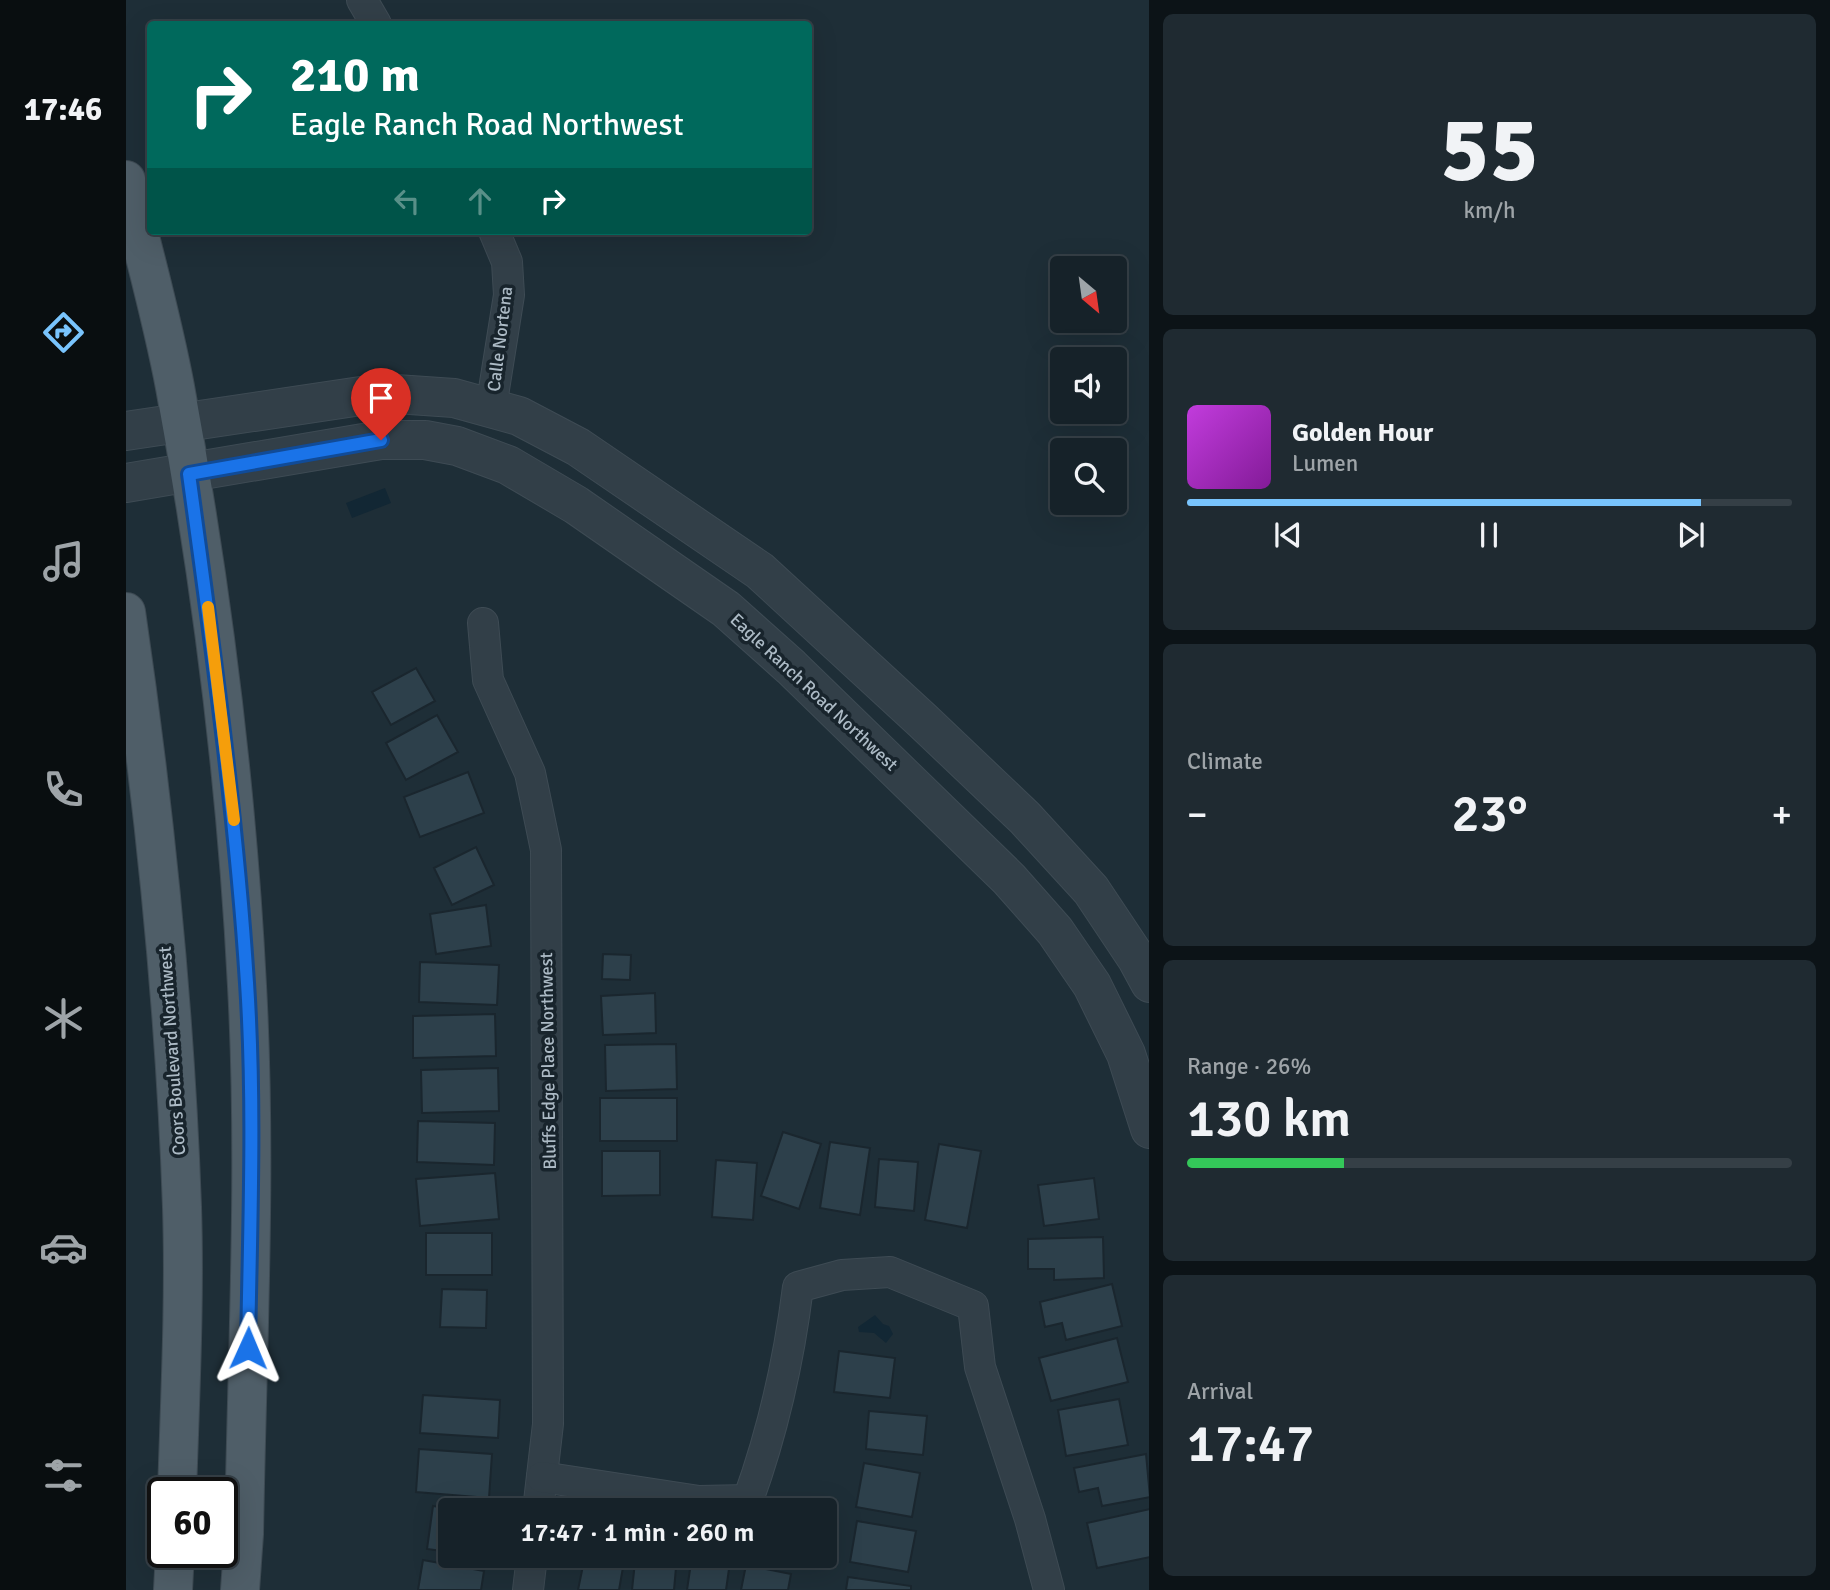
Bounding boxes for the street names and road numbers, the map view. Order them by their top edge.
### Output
street label: Calle Nortena [483,285,517,393]
street label: Eagle Ranch Road Northwest [726,608,902,776]
street label: Coors Boulevard Northwest [154,946,190,1156]
street label: Bluffs Edge Place Northwest [535,952,561,1170]

